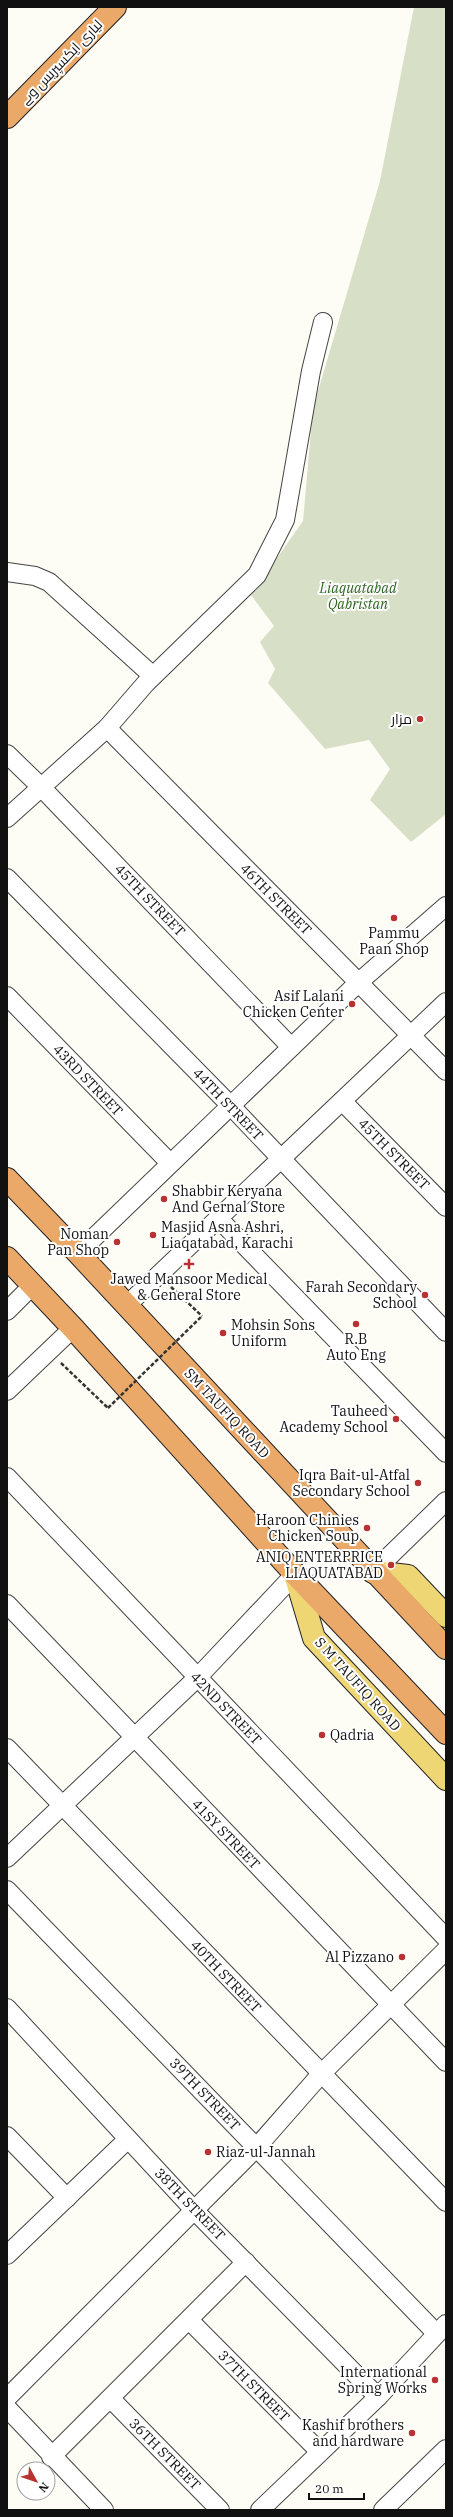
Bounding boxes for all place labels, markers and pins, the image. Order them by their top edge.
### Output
place label: مزار [390,710,412,728]
marker: مزار [415,714,425,724]
marker: Pammu Paan Shop [389,913,399,923]
place label: Pammu Paan Shop [359,924,429,958]
place label: Asif Lalani Chicken Center [243,987,345,1021]
marker: Asif Lalani Chicken Center [347,999,357,1009]
place label: Shabbir Keryana And Gernal Store [172,1182,285,1216]
marker: Shabbir Keryana And Gernal Store [159,1194,169,1204]
place label: Masjid Asna Ashri, Liaqatabad, Karachi [161,1218,293,1252]
place label: Noman Pan Shop [47,1225,109,1259]
marker: Masjid Asna Ashri, Liaqatabad, Karachi [148,1230,158,1240]
marker: Noman Pan Shop [112,1237,122,1247]
marker: Jawed Mansoor Medical & General Store [184,1259,194,1269]
place label: Jawed Mansoor Medical & General Store [111,1270,267,1304]
place label: Farah Secondary School [305,1278,418,1312]
marker: Farah Secondary School [420,1290,430,1300]
place label: Mohsin Sons Uniform [231,1316,315,1350]
marker: R.B Auto Eng [351,1319,361,1329]
marker: Mohsin Sons Uniform [218,1328,228,1338]
place label: R.B Auto Eng [326,1330,386,1364]
place label: Tauheed Academy School [279,1402,388,1436]
marker: Tauheed Academy School [391,1414,401,1424]
place label: Iqra Bait-ul-Atfal Secondary School [293,1466,410,1500]
marker: Iqra Bait-ul-Atfal Secondary School [413,1478,423,1488]
place label: Haroon Chinies Chicken Soup [256,1511,359,1545]
marker: Haroon Chinies Chicken Soup [362,1523,372,1533]
place label: ANIQ ENTERPRICE LIAQUATABAD [256,1548,383,1582]
marker: ANIQ ENTERPRICE LIAQUATABAD [386,1560,396,1570]
place label: Qadria [330,1726,375,1744]
marker: Qadria [317,1730,327,1740]
place label: Al Pizzano [325,1948,394,1966]
marker: Al Pizzano [397,1952,407,1962]
place label: Riaz-ul-Jannah [216,2143,316,2161]
marker: Riaz-ul-Jannah [203,2147,213,2157]
place label: International Spring Works [338,2363,427,2397]
marker: International Spring Works [430,2375,440,2385]
place label: Kashif brothers and hardware [302,2416,404,2450]
marker: Kashif brothers and hardware [407,2428,417,2438]

